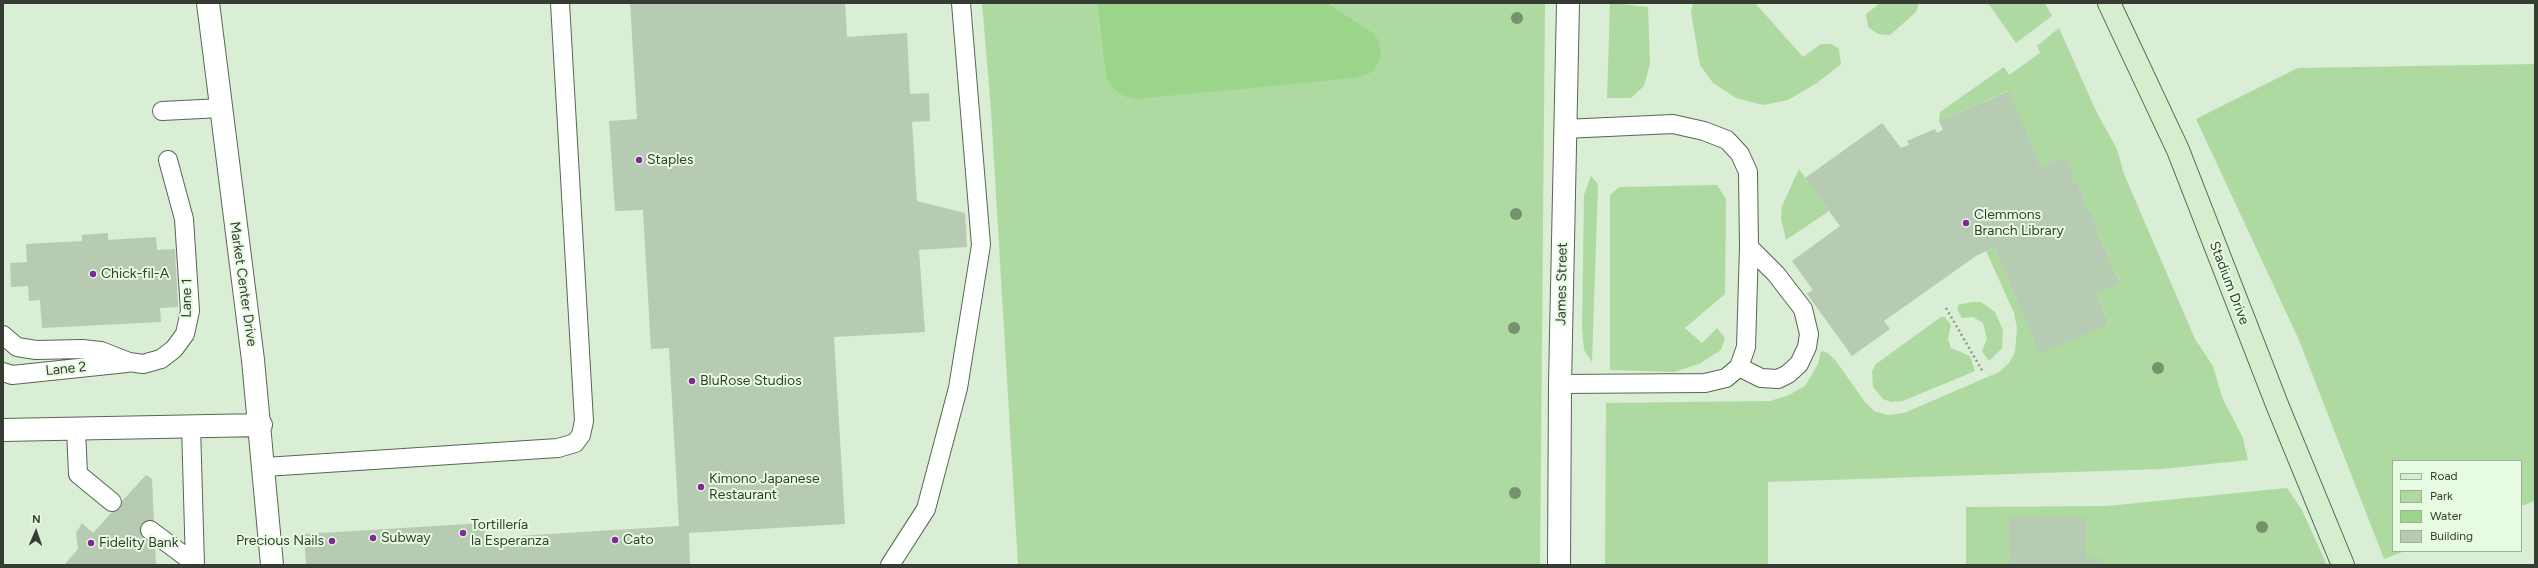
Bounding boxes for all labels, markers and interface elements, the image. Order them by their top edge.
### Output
place label: Staples [647,152,694,168]
marker: Staples [634,155,644,165]
place label: Clemmons Branch Library [1974,207,2064,240]
marker: Clemmons Branch Library [1961,218,1971,228]
street label: Market Center Drive [226,221,260,347]
street label: Stadium Drive [2205,239,2253,327]
street label: James Street [1553,242,1571,326]
place label: Chick-fil-A [101,266,169,282]
marker: Chick-fil-A [88,269,98,279]
street label: Lane 1 [178,278,196,318]
street label: Lane 2 [45,358,87,380]
place label: BluRose Studios [700,373,802,389]
marker: BluRose Studios [687,376,697,386]
legend [2392,460,2522,552]
text: Road [2430,469,2458,483]
place label: Kimono Japanese Restaurant [709,471,820,504]
marker: Kimono Japanese Restaurant [696,482,706,492]
text: Park [2430,489,2453,503]
text: Water [2430,509,2462,523]
north arrow [16,512,56,552]
text: N [32,513,41,526]
place label: Tortillería la Esperanza [471,517,549,550]
marker: Tortillería la Esperanza [458,528,468,538]
text: Building [2430,529,2473,543]
place label: Subway [381,530,431,546]
place label: Cato [623,532,654,548]
place label: Precious Nails [236,533,324,549]
marker: Subway [368,533,378,543]
place label: Fidelity Bank [99,535,178,551]
marker: Cato [610,535,620,545]
marker: Precious Nails [327,536,337,546]
marker: Fidelity Bank [86,538,96,548]

